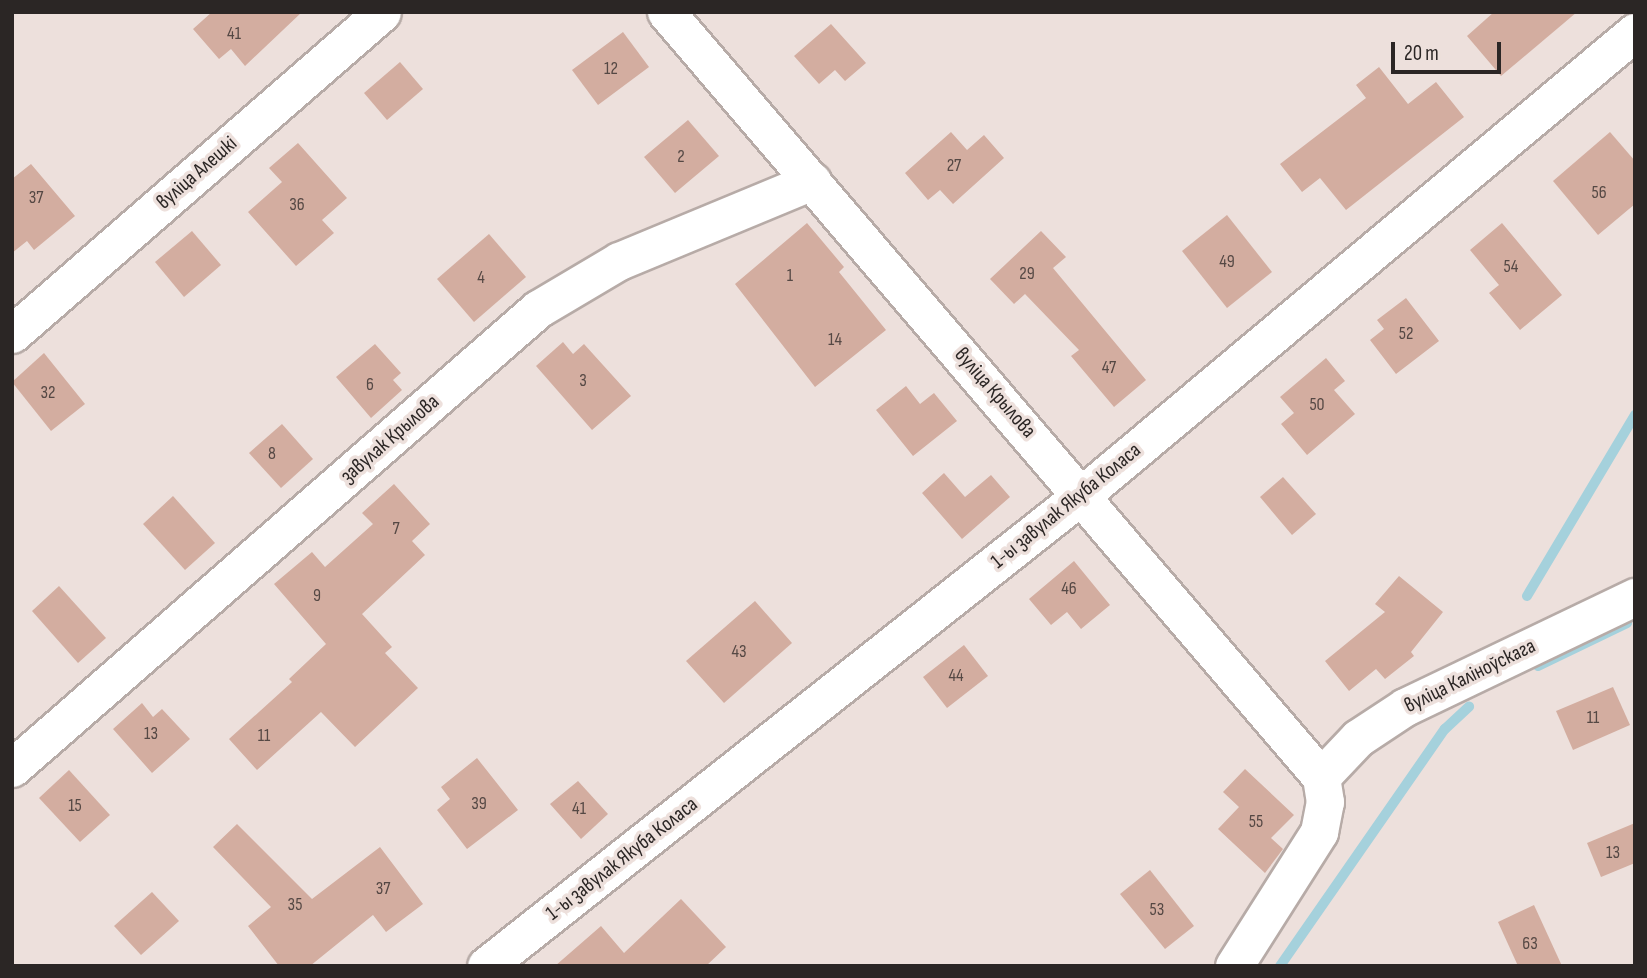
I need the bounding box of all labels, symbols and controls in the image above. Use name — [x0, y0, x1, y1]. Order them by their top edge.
house number: 41 — [227, 23, 241, 45]
scale bar — [1395, 28, 1505, 72]
text: 20 m — [1404, 41, 1439, 66]
house number: 12 — [604, 58, 618, 80]
street label: вуліца Алешкі — [152, 131, 242, 215]
house number: 2 — [677, 146, 685, 168]
house number: 27 — [947, 155, 961, 177]
house number: 56 — [1591, 182, 1607, 204]
house number: 37 — [29, 187, 43, 209]
house number: 36 — [289, 194, 305, 216]
house number: 49 — [1219, 251, 1235, 273]
house number: 54 — [1504, 256, 1518, 278]
house number: 29 — [1019, 263, 1035, 285]
house number: 1 — [787, 265, 793, 287]
house number: 4 — [477, 267, 485, 289]
house number: 52 — [1399, 323, 1413, 345]
house number: 14 — [828, 329, 842, 351]
street label: вуліца Крылова — [949, 343, 1041, 443]
house number: 47 — [1102, 357, 1116, 379]
house number: 3 — [579, 370, 587, 392]
house number: 6 — [366, 374, 374, 396]
house number: 32 — [41, 382, 55, 404]
street label: завулак Крылова — [336, 389, 444, 489]
house number: 50 — [1309, 394, 1325, 416]
street label: 1-ы завулак Якуба Коласа — [986, 438, 1146, 574]
house number: 8 — [268, 443, 276, 465]
house number: 7 — [392, 518, 400, 540]
house number: 46 — [1061, 578, 1077, 600]
house number: 9 — [313, 585, 321, 607]
street label: вуліца Каліноўскага — [1400, 633, 1540, 719]
house number: 43 — [731, 641, 747, 663]
house number: 44 — [948, 665, 964, 687]
house number: 11 — [1587, 707, 1599, 729]
house number: 13 — [144, 723, 158, 745]
house number: 11 — [258, 725, 270, 747]
street label: 1-ы завулак Якуба Коласа — [541, 792, 703, 926]
house number: 39 — [471, 793, 487, 815]
house number: 15 — [68, 795, 82, 817]
house number: 41 — [572, 798, 586, 820]
house number: 55 — [1249, 811, 1263, 833]
house number: 13 — [1606, 842, 1620, 864]
house number: 37 — [376, 878, 390, 900]
house number: 35 — [288, 894, 302, 916]
house number: 53 — [1150, 899, 1164, 921]
house number: 63 — [1522, 933, 1538, 955]

